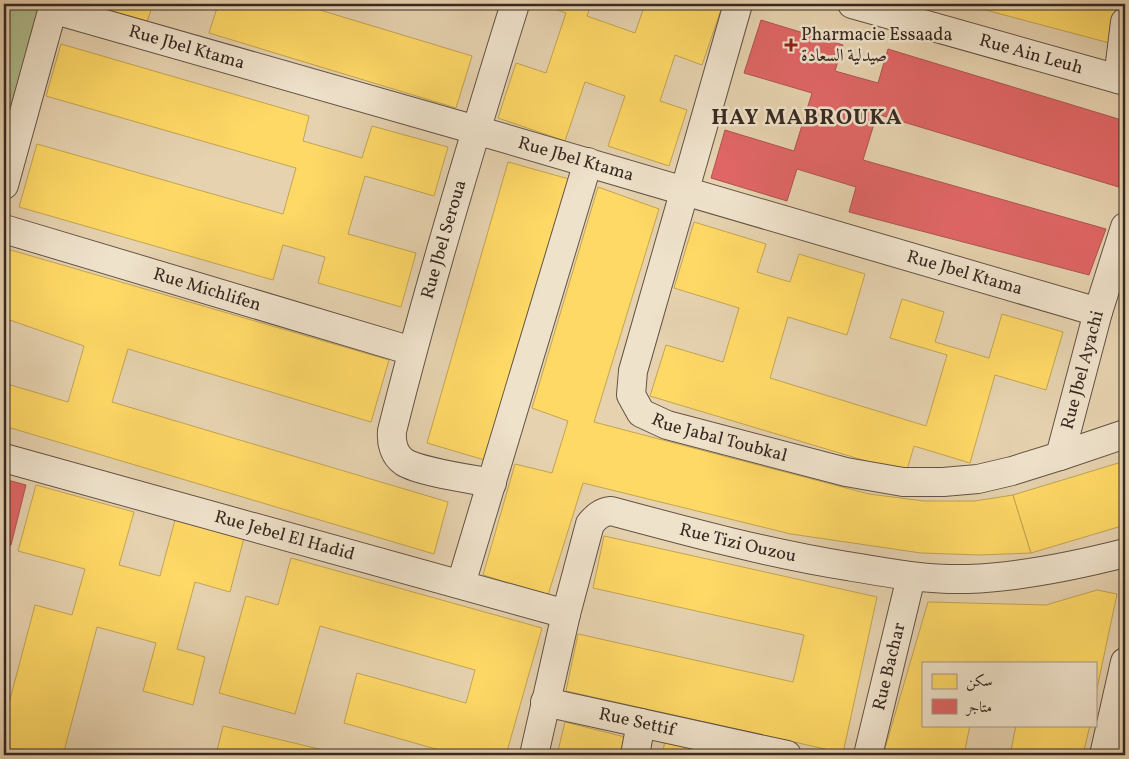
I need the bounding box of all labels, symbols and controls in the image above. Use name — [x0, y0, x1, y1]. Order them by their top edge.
street label: Rue Jbel Ktama — [126, 19, 248, 76]
place label: Pharmacie Essaada صيدلية السعادة — [801, 23, 952, 69]
street label: Rue Ain Leuh — [976, 28, 1086, 81]
marker: Pharmacie Essaada صيدلية السعادة — [785, 39, 797, 51]
district label: HAY MABROUKA — [711, 103, 903, 134]
street label: Rue Jbel Ktama — [515, 130, 637, 188]
street label: Rue Jbel Seroua — [415, 177, 473, 302]
street label: Rue Jbel Ktama — [904, 244, 1026, 302]
street label: Rue Michlifen — [150, 262, 264, 318]
street label: Rue Jbel Ayachi — [1055, 308, 1110, 432]
street label: Rue Jabal Toubkal — [647, 407, 790, 469]
street label: Rue Jebel El Hadid — [211, 504, 357, 567]
street label: Rue Tizi Ouzou — [677, 517, 798, 569]
street label: Rue Bachar — [867, 620, 912, 713]
legend — [922, 662, 1096, 726]
text: سكن — [966, 672, 993, 693]
text: متاجر — [964, 698, 992, 719]
street label: Rue Settif — [596, 702, 679, 743]

